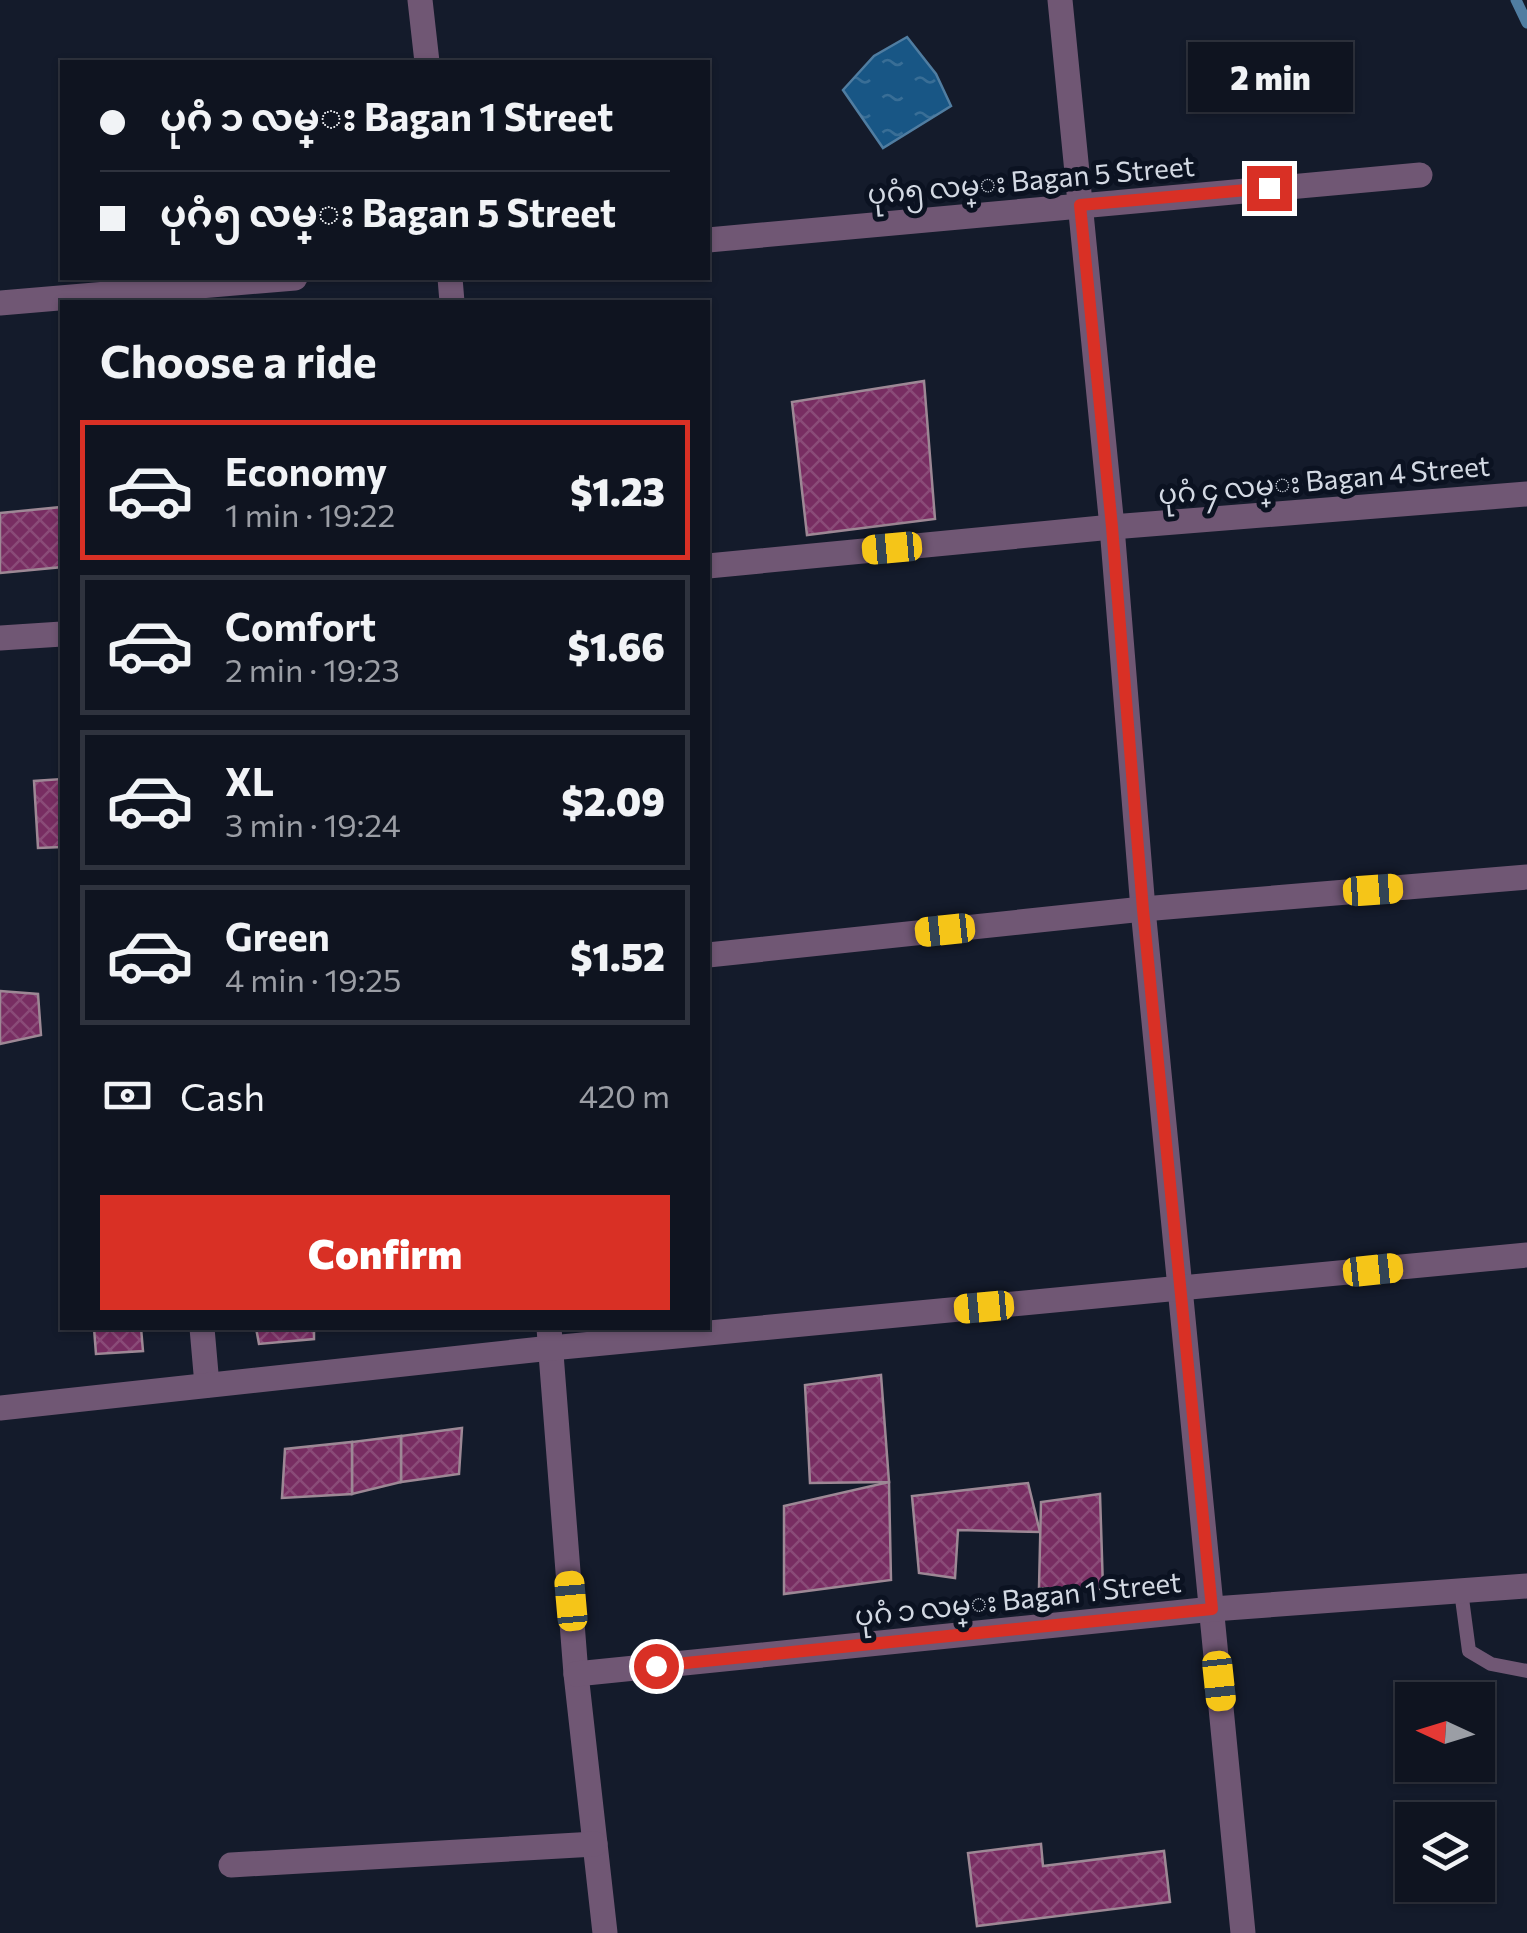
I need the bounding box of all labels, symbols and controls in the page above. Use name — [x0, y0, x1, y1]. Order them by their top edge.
callout: 2 min — [1186, 43, 1352, 113]
text: 2 min — [1230, 57, 1311, 97]
text: ပုဂံ ၁ လမ္း Bagan 1 Street — [160, 92, 613, 139]
street label: ပုဂံ၅ လမ္း Bagan 5 Street — [866, 148, 1197, 217]
route end — [1247, 166, 1292, 211]
text: ပုဂံ၅ လမ္း Bagan 5 Street — [160, 188, 616, 235]
text: Choose a ride — [100, 332, 377, 387]
icon: car — [105, 445, 195, 535]
text: Economy — [225, 447, 387, 494]
street label: ပုဂံ ၄ လမ္း Bagan 4 Street — [1157, 448, 1492, 517]
text: $1.23 — [570, 467, 665, 514]
text: 1 min · 19:22 — [225, 494, 395, 534]
car — [861, 530, 923, 566]
icon: car — [105, 600, 195, 690]
text: Comfort — [225, 602, 376, 649]
text: $1.66 — [568, 622, 665, 669]
text: 2 min · 19:23 — [225, 649, 400, 689]
icon: car — [105, 755, 195, 845]
text: XL — [225, 757, 274, 804]
text: $2.09 — [562, 777, 665, 824]
text: 3 min · 19:24 — [225, 804, 401, 844]
car — [1342, 873, 1404, 907]
icon: car — [105, 910, 195, 1000]
text: Green — [225, 912, 330, 959]
car — [914, 912, 976, 948]
text: $1.52 — [570, 932, 665, 979]
text: 4 min · 19:25 — [225, 959, 401, 999]
icon: cash — [100, 1068, 155, 1123]
text: Cash — [180, 1072, 265, 1119]
text: 420 m — [579, 1075, 670, 1115]
button: Confirm — [100, 1195, 670, 1310]
car — [1342, 1252, 1404, 1288]
car — [953, 1289, 1015, 1325]
street label: ပုဂံ ၁ လမ္း Bagan 1 Street — [853, 1564, 1184, 1639]
car — [553, 1570, 589, 1632]
route start — [634, 1644, 679, 1689]
car — [1201, 1650, 1237, 1712]
north arrow — [1395, 1682, 1495, 1782]
map controls — [1395, 1682, 1495, 1902]
button: layers — [1395, 1802, 1495, 1902]

